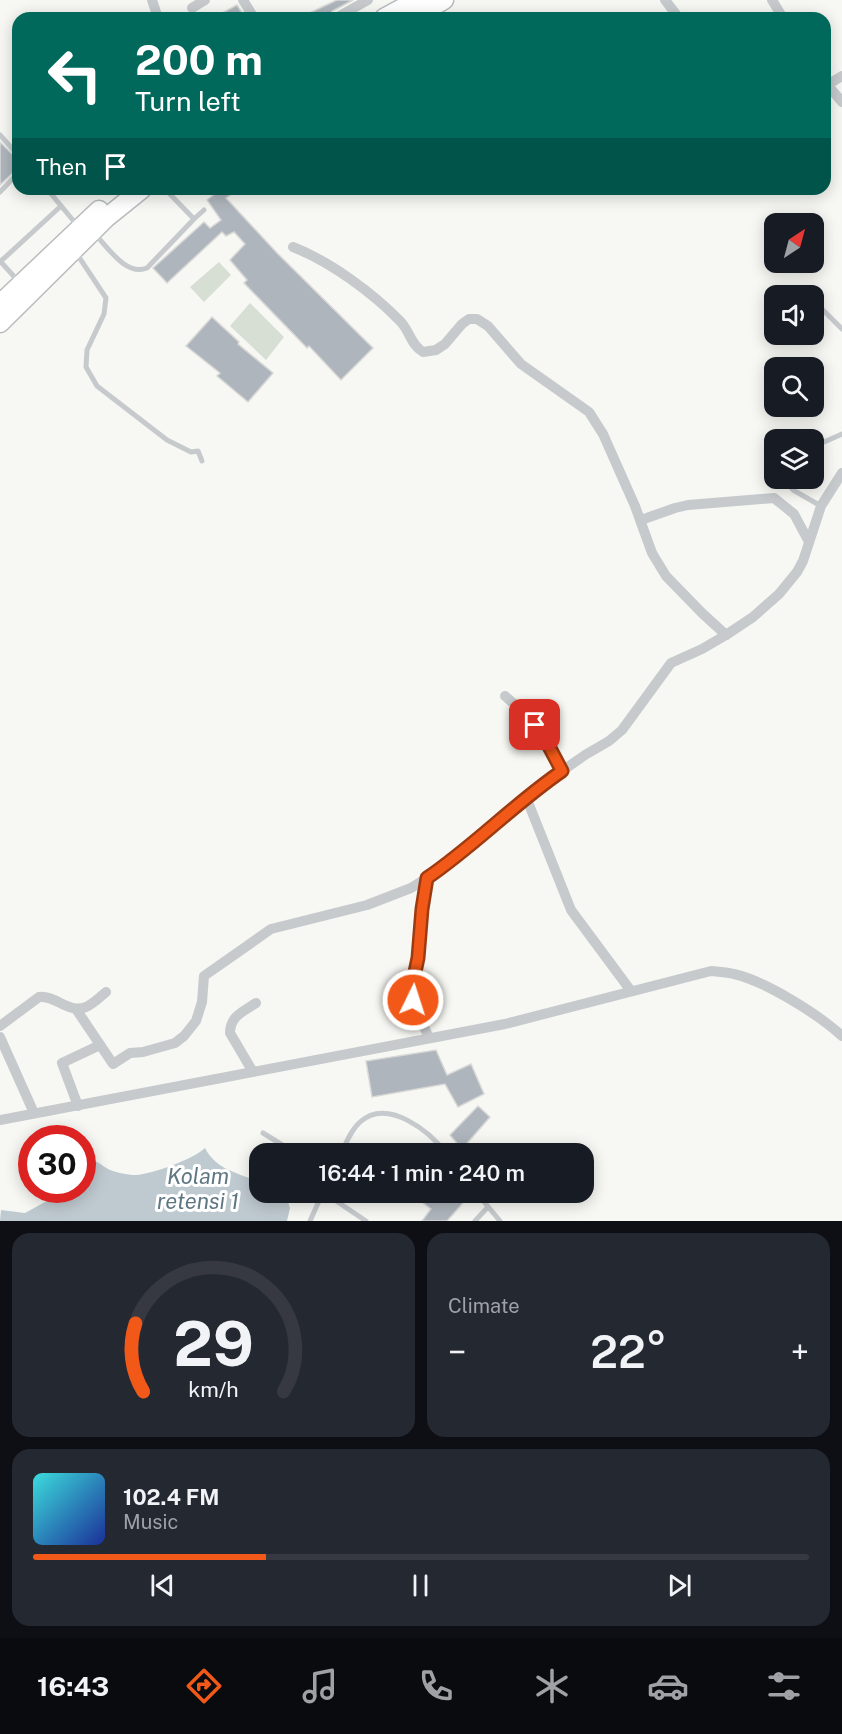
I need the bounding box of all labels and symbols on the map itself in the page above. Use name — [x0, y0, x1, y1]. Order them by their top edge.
north arrow — [764, 213, 824, 273]
pin — [509, 699, 560, 750]
position arrow — [381, 968, 445, 1032]
speed limit sign: 30 — [18, 1125, 96, 1203]
water label: Kolam retensi 1 — [157, 1163, 239, 1214]

